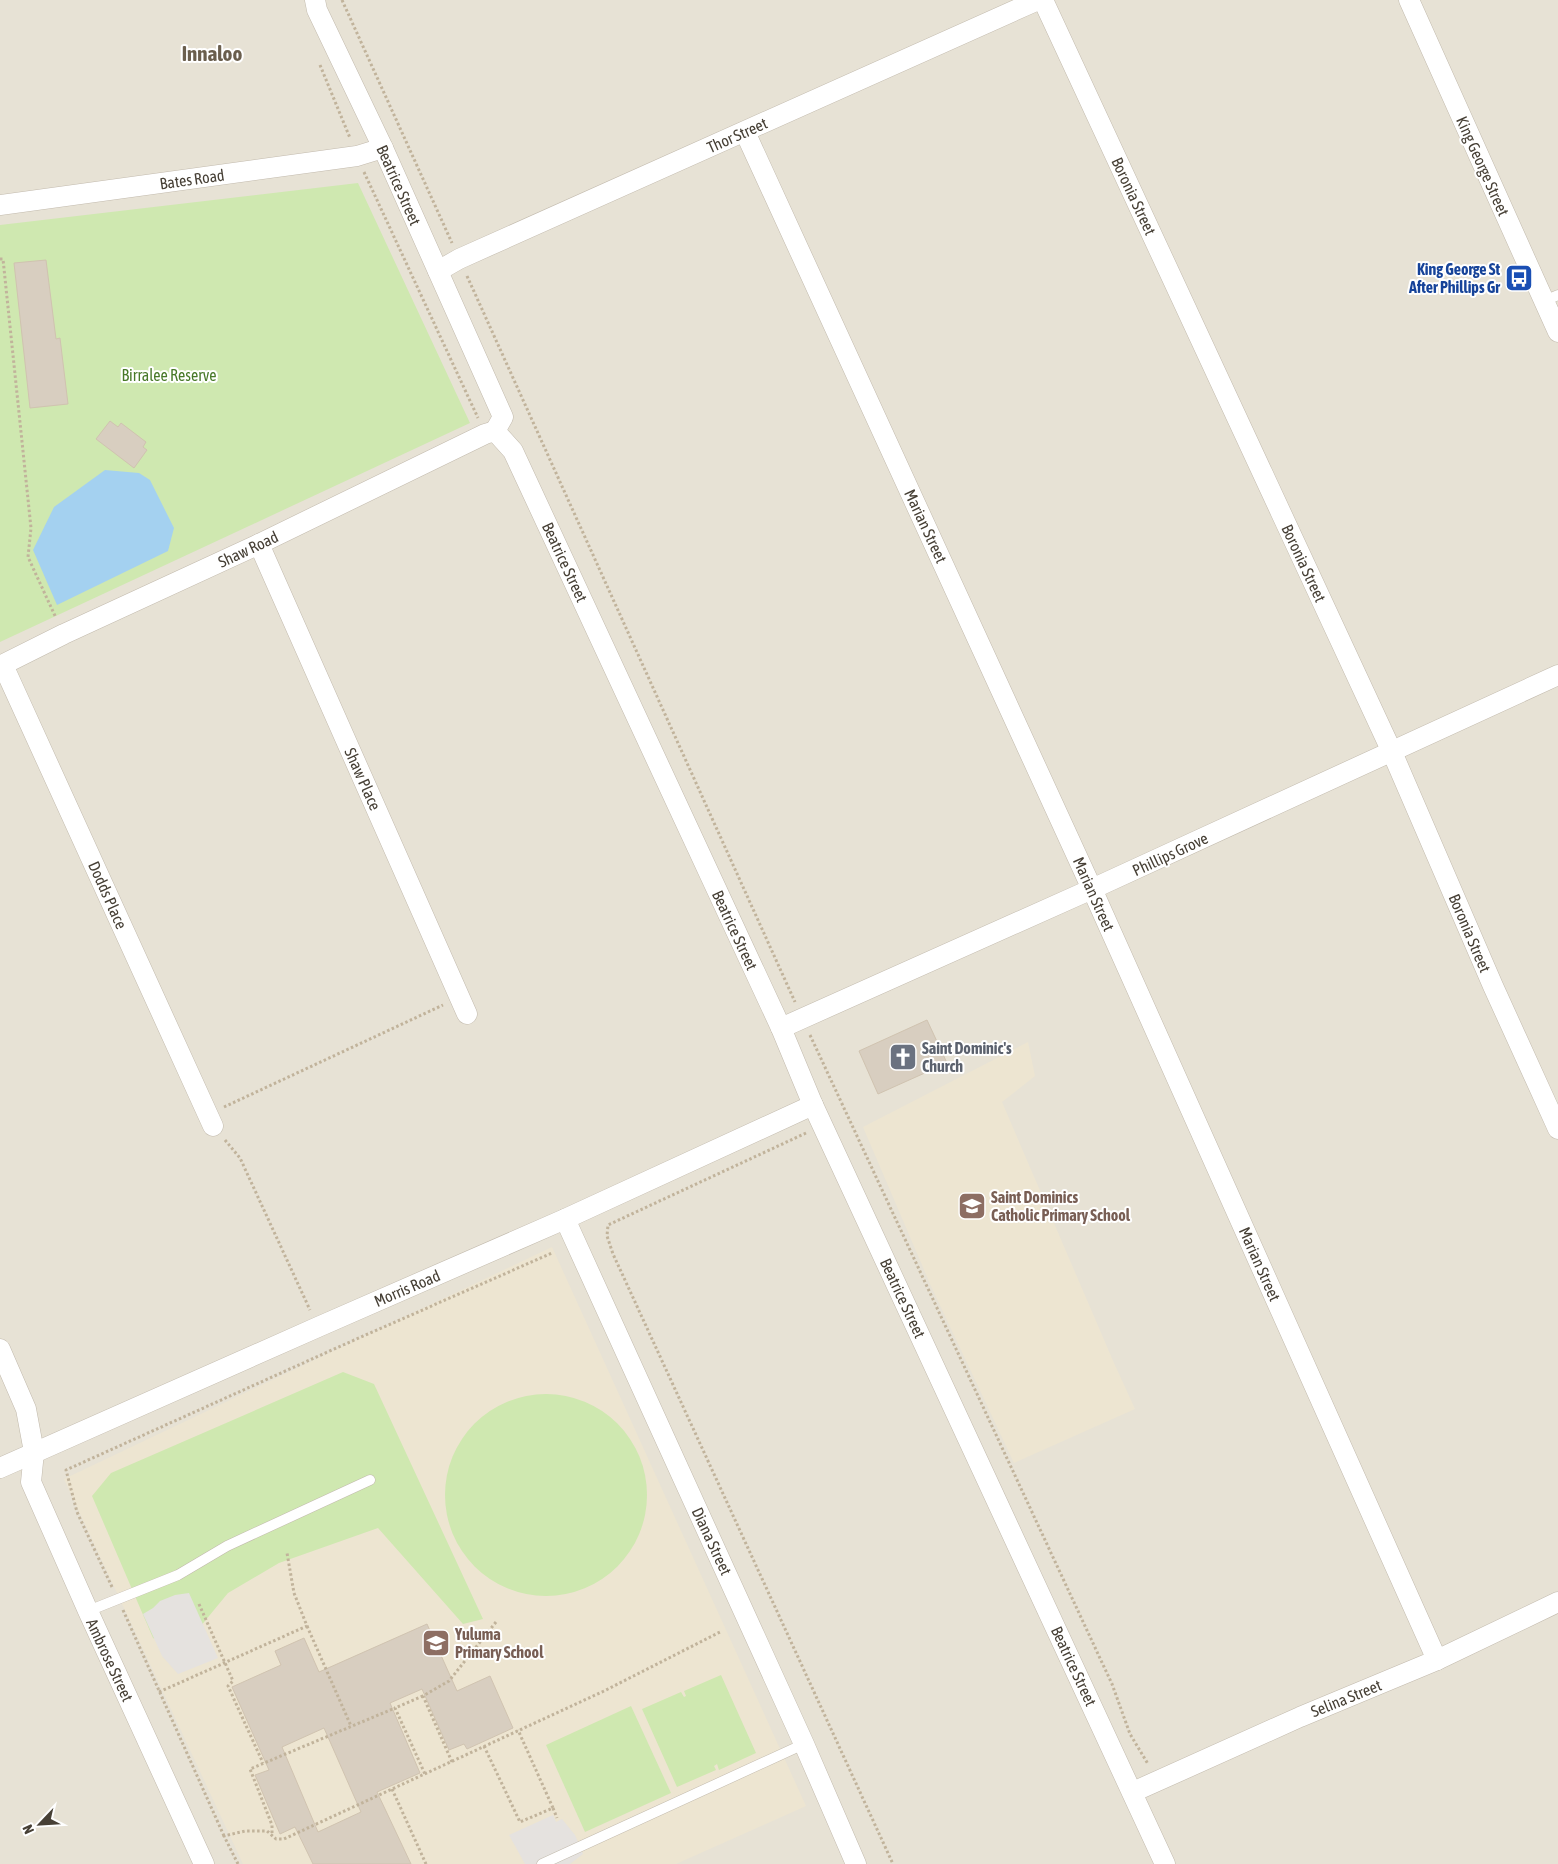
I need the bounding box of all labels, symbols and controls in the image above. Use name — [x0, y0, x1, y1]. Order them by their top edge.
district label: Innaloo — [182, 41, 242, 65]
street label: Thor Street — [704, 114, 770, 156]
street label: King George Street — [1452, 114, 1513, 219]
street label: Beatrice Street — [373, 142, 425, 228]
street label: Boronia Street — [1108, 154, 1160, 238]
street label: Bates Road — [159, 166, 225, 192]
place label: King George St After Phillips Gr — [1408, 260, 1500, 296]
bus stop icon: King George St After Phillips Gr — [1504, 263, 1534, 293]
park label: Birralee Reserve — [121, 366, 217, 384]
street label: Marian Street — [901, 486, 951, 566]
street label: Beatrice Street — [539, 519, 591, 605]
street label: Boronia Street — [1278, 521, 1330, 605]
street label: Shaw Road — [215, 527, 281, 571]
street label: Shaw Place — [341, 745, 385, 813]
street label: Phillips Grove — [1129, 829, 1211, 880]
street label: Marian Street — [1070, 854, 1118, 934]
street label: Dodds Place — [85, 858, 131, 932]
street label: Beatrice Street — [709, 887, 761, 973]
street label: Boronia Street — [1445, 891, 1495, 975]
place label: Saint Dominic's Church — [922, 1039, 1012, 1075]
church icon: Saint Dominic's Church — [888, 1042, 918, 1072]
place label: Saint Dominics Catholic Primary School — [991, 1188, 1131, 1224]
school or university icon: Saint Dominics Catholic Primary School — [957, 1191, 987, 1221]
street label: Marian Street — [1236, 1224, 1284, 1304]
street label: Beatrice Street — [877, 1255, 929, 1341]
street label: Morris Road — [371, 1266, 443, 1310]
street label: Diana Street — [689, 1504, 736, 1578]
street label: Ambrose Street — [83, 1616, 137, 1705]
street label: Beatrice Street — [1048, 1623, 1100, 1709]
place label: Yuluma Primary School — [454, 1625, 544, 1661]
school or university icon: Yuluma Primary School — [421, 1628, 451, 1658]
street label: Selina Street — [1308, 1676, 1384, 1720]
north arrow — [15, 1799, 65, 1849]
text: N — [19, 1822, 37, 1837]

